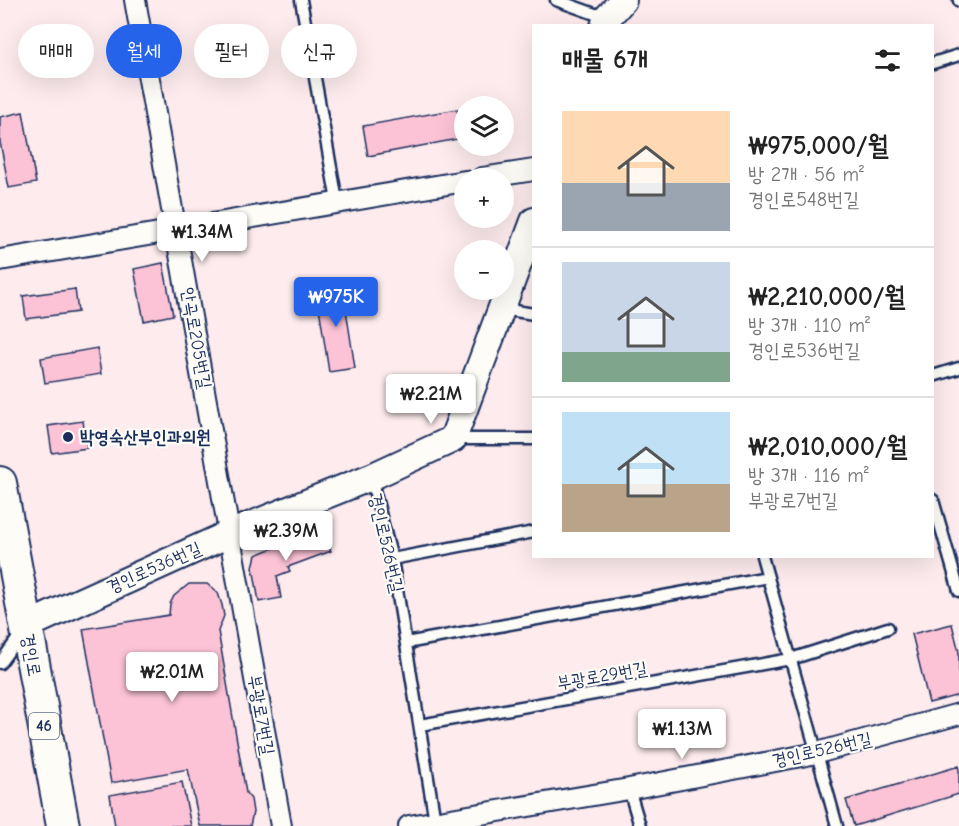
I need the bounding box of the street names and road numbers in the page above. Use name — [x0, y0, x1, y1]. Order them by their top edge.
street label: 안곡로205번길 — [177, 286, 215, 391]
street label: 경인로526번길 — [364, 491, 408, 595]
street label: 경인로536번길 — [104, 538, 205, 598]
street label: 경인로 — [17, 632, 45, 678]
street label: 부광로29번길 — [555, 658, 649, 694]
street label: 부광로7번길 — [244, 673, 278, 757]
road number: 46 — [29, 713, 59, 739]
street label: 경인로526번길 — [770, 728, 874, 772]

